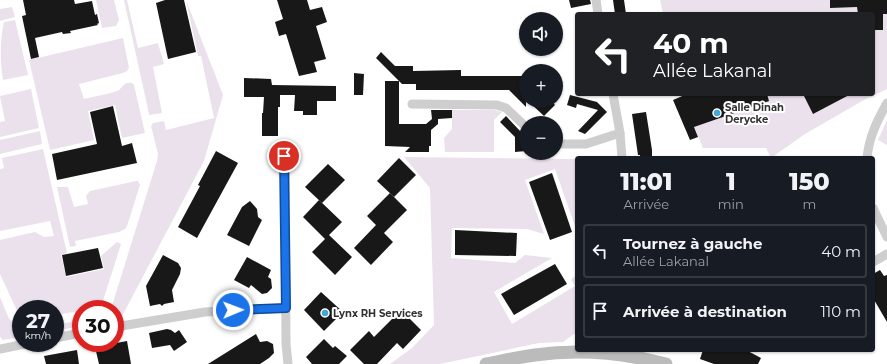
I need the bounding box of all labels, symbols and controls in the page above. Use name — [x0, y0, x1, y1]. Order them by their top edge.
map controls — [519, 12, 563, 160]
button: sound — [519, 12, 563, 56]
text: 40 m — [653, 26, 729, 60]
icon: left — [587, 28, 639, 80]
text: Allée Lakanal — [653, 60, 772, 82]
button: + — [519, 64, 563, 108]
place label: Salle Dinah Derycke — [725, 101, 784, 126]
marker: Salle Dinah Derycke — [712, 108, 722, 118]
button: − — [519, 116, 563, 160]
pin — [267, 139, 301, 173]
icon: arrive — [273, 145, 295, 167]
text: 11:01 — [620, 167, 672, 196]
text: 1 — [726, 167, 736, 196]
text: 150 — [789, 167, 830, 196]
text: Arrivée — [624, 196, 669, 212]
text: min — [718, 196, 744, 212]
text: m — [802, 196, 816, 212]
text: Tournez à gauche — [623, 234, 762, 253]
icon: left — [589, 240, 611, 262]
text: 40 m — [821, 242, 861, 261]
text: Allée Lakanal — [623, 253, 709, 269]
position arrow — [212, 289, 254, 331]
speed limit sign: 30 — [72, 300, 124, 352]
icon: arrive — [589, 300, 611, 322]
text: Arrivée à destination — [623, 302, 787, 321]
text: 110 m — [820, 302, 861, 321]
place label: Lynx RH Services — [333, 307, 423, 320]
marker: Lynx RH Services — [320, 308, 330, 318]
text: 27 — [26, 309, 50, 333]
text: km/h — [25, 329, 51, 342]

